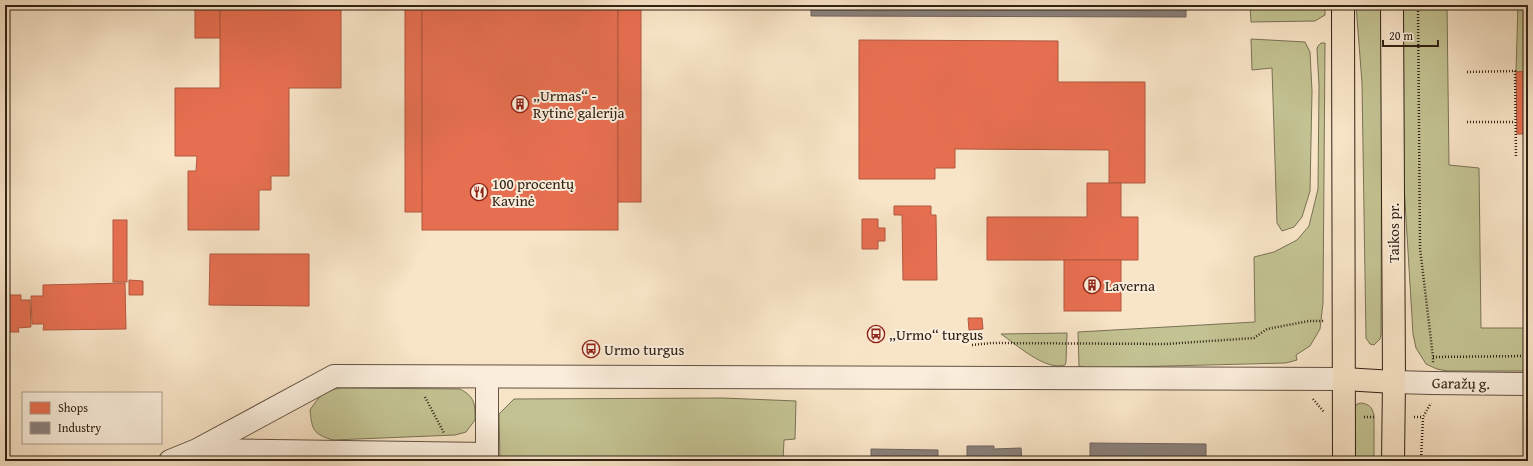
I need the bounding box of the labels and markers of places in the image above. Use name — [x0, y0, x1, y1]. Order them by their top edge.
place label: „Urmas“ - Rytinė galerija — [533, 85, 625, 123]
building icon: „Urmas“ - Rytinė galerija — [510, 94, 530, 114]
place label: 100 procentų Kavinė — [492, 173, 575, 211]
restaurant icon: 100 procentų Kavinė — [469, 182, 489, 202]
building icon: Laverna — [1082, 275, 1102, 295]
place label: Laverna — [1105, 275, 1155, 296]
bus stop icon: „Urmo“ turgus — [866, 324, 886, 344]
place label: „Urmo“ turgus — [889, 324, 983, 345]
bus stop icon: Urmo turgus — [581, 339, 601, 359]
place label: Urmo turgus — [604, 339, 684, 360]

